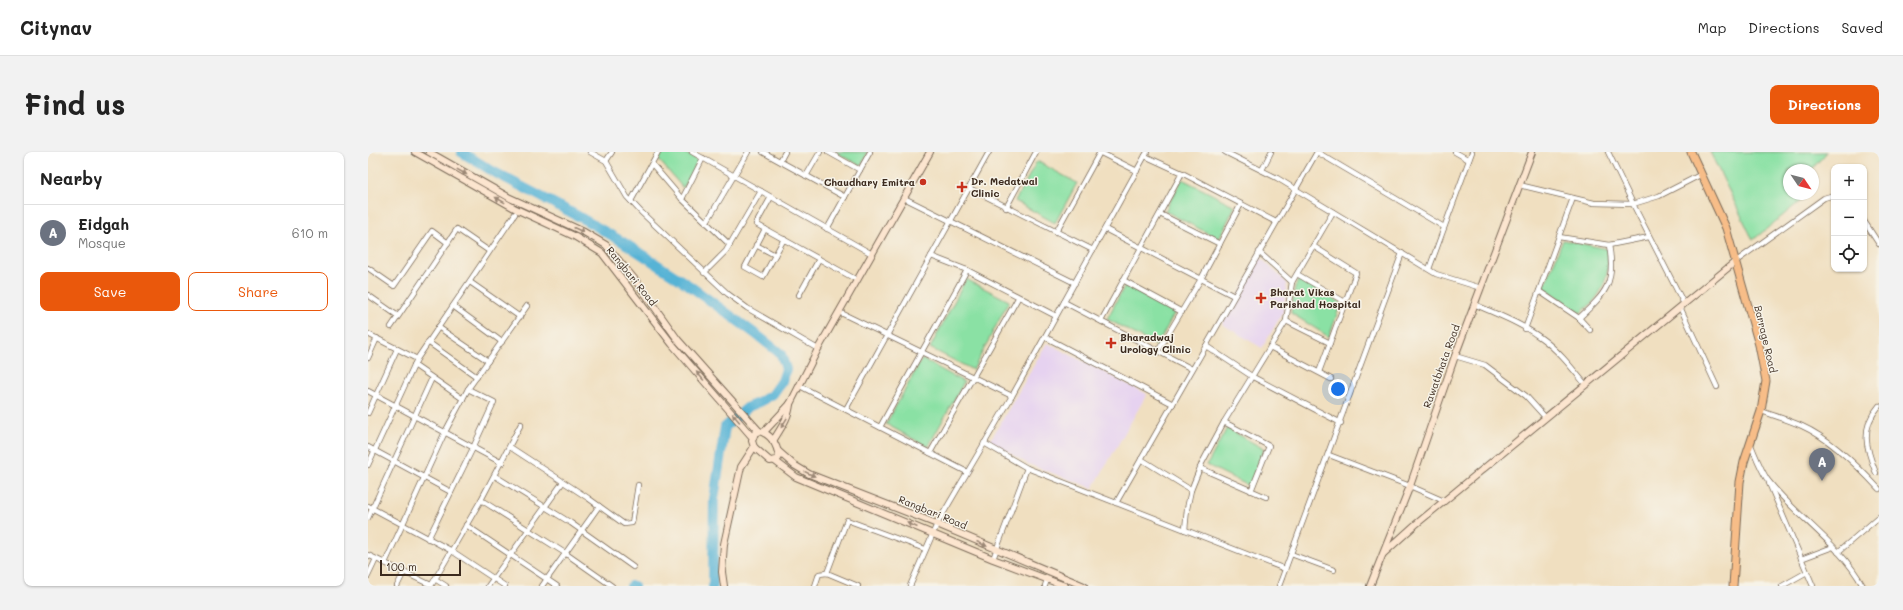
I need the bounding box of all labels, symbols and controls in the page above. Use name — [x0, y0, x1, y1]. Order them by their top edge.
text: Citynav — [20, 15, 92, 40]
text: Map — [1698, 18, 1726, 37]
text: Directions — [1748, 18, 1819, 37]
text: Saved — [1841, 18, 1883, 37]
button: Directions — [1770, 85, 1879, 124]
text: Find us — [24, 86, 125, 122]
north arrow — [1783, 164, 1819, 200]
map controls — [1831, 164, 1867, 272]
button: + — [1831, 164, 1867, 200]
text: Nearby — [40, 167, 102, 189]
one-way arrow — [456, 169, 468, 175]
place label: Dr. Medatwal Clinic — [971, 174, 1038, 200]
place label: Chaudhary Emitra — [824, 175, 915, 189]
marker: Chaudhary Emitra — [918, 177, 928, 187]
marker: Dr. Medatwal Clinic — [956, 181, 968, 193]
one-way arrow — [495, 197, 506, 204]
button: − — [1831, 200, 1867, 236]
text: Eidgah — [78, 214, 129, 234]
text: A — [48, 224, 58, 241]
text: 610 m — [292, 224, 328, 241]
one-way arrow — [573, 227, 584, 233]
text: Mosque — [78, 234, 126, 251]
button: locate — [1831, 236, 1867, 272]
street label: Rangbari Road — [604, 243, 660, 309]
button: Save — [40, 272, 180, 311]
button: Share — [188, 272, 328, 311]
place label: Bharat Vikas Parishad Hospital — [1270, 285, 1361, 311]
marker: Bharat Vikas Parishad Hospital — [1255, 292, 1267, 304]
street label: Barrage Road — [1751, 304, 1781, 374]
street label: Rawatbhata Road — [1419, 322, 1463, 410]
place label: Bharadwaj Urology Clinic — [1120, 330, 1191, 356]
marker: Bharadwaj Urology Clinic — [1105, 337, 1117, 349]
one-way arrow — [696, 371, 705, 382]
your location — [1328, 379, 1348, 399]
one-way arrow — [731, 412, 740, 423]
one-way arrow — [780, 417, 787, 429]
pin: A — [1809, 448, 1835, 481]
one-way arrow — [804, 471, 816, 477]
street label: Rangbari Road — [897, 492, 969, 532]
one-way arrow — [907, 522, 918, 528]
one-way arrow — [976, 541, 988, 547]
scale bar — [380, 558, 461, 577]
text: 100 m — [386, 559, 417, 574]

